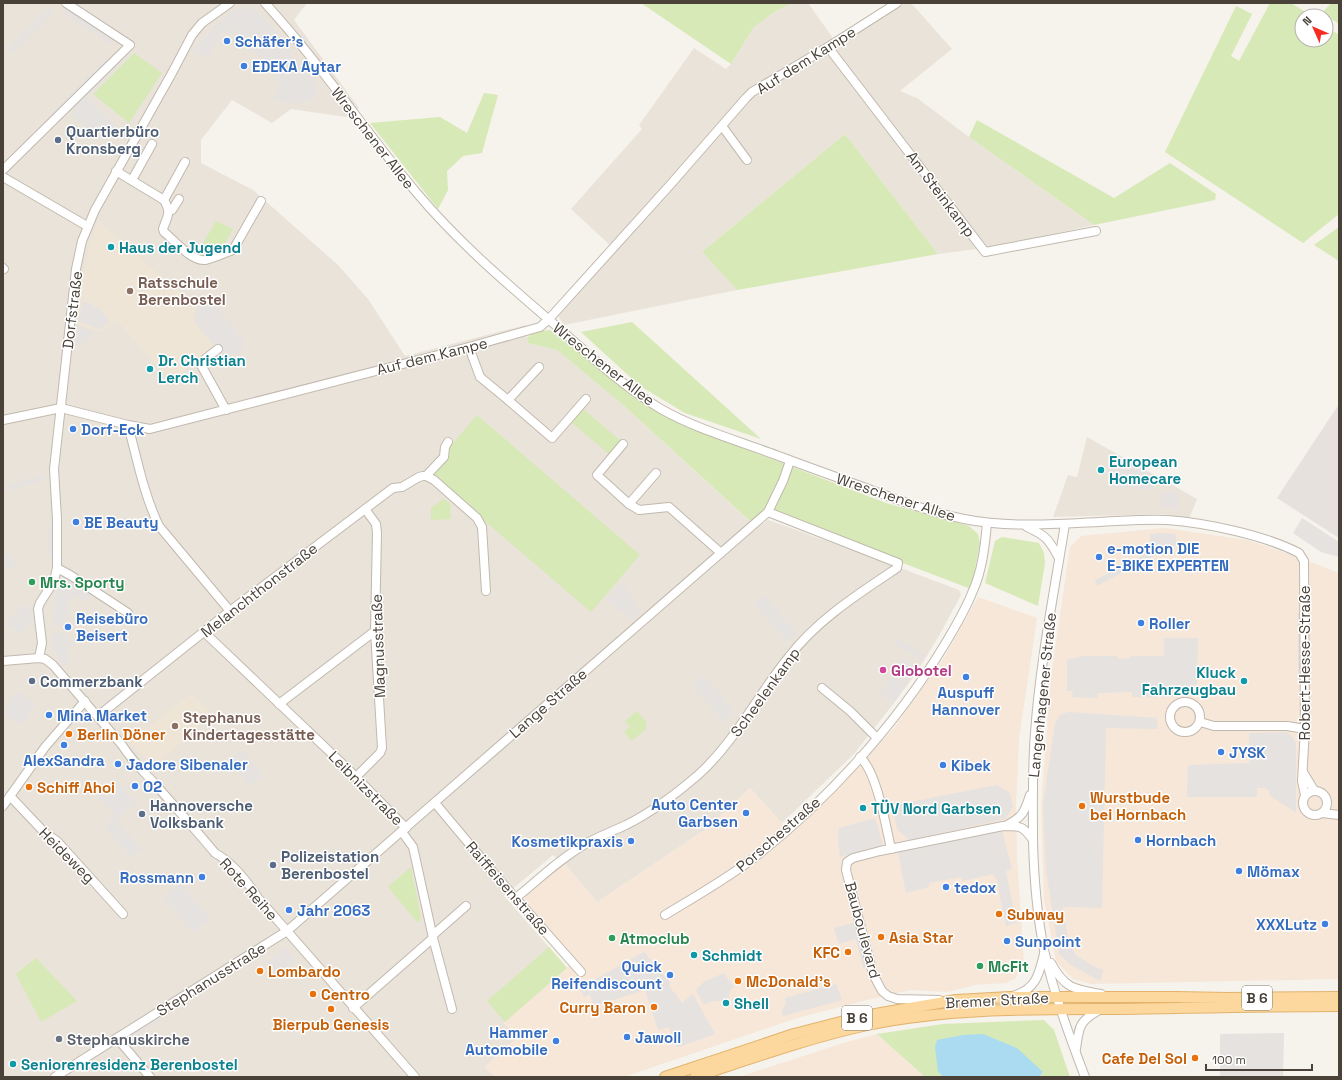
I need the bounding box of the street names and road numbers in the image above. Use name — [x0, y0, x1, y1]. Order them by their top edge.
street label: Auf dem Kampe — [753, 22, 859, 98]
street label: Wreschener Allee — [327, 83, 419, 193]
street label: Am Steinkamp — [902, 147, 980, 241]
street label: Dorfstraße — [58, 270, 86, 350]
street label: Wreschener Allee — [549, 318, 659, 410]
street label: Auf dem Kampe — [375, 333, 490, 379]
street label: Wreschener Allee — [834, 469, 958, 525]
street label: Melanchthonstraße — [197, 538, 321, 641]
street label: Robert-Hesse-Straße — [1295, 585, 1314, 741]
street label: Magnusstraße — [367, 594, 389, 698]
street label: Langenhagener Straße — [1024, 611, 1060, 778]
street label: Scheelenkamp — [726, 644, 804, 740]
street label: Lange Straße — [505, 664, 591, 742]
street label: Leibnizstraße — [325, 747, 407, 829]
street label: Porschestraße — [732, 792, 824, 876]
street label: Heideweg — [35, 823, 99, 887]
street label: Raiffeisenstraße — [462, 837, 554, 939]
street label: Rote Reihe — [216, 854, 282, 924]
street label: Bauboulevard — [841, 880, 885, 980]
street label: Stephanusstraße — [153, 938, 269, 1020]
road number: B 6 — [1242, 986, 1272, 1010]
street label: Bremer Straße — [945, 988, 1049, 1012]
road number: B 6 — [842, 1006, 872, 1030]

